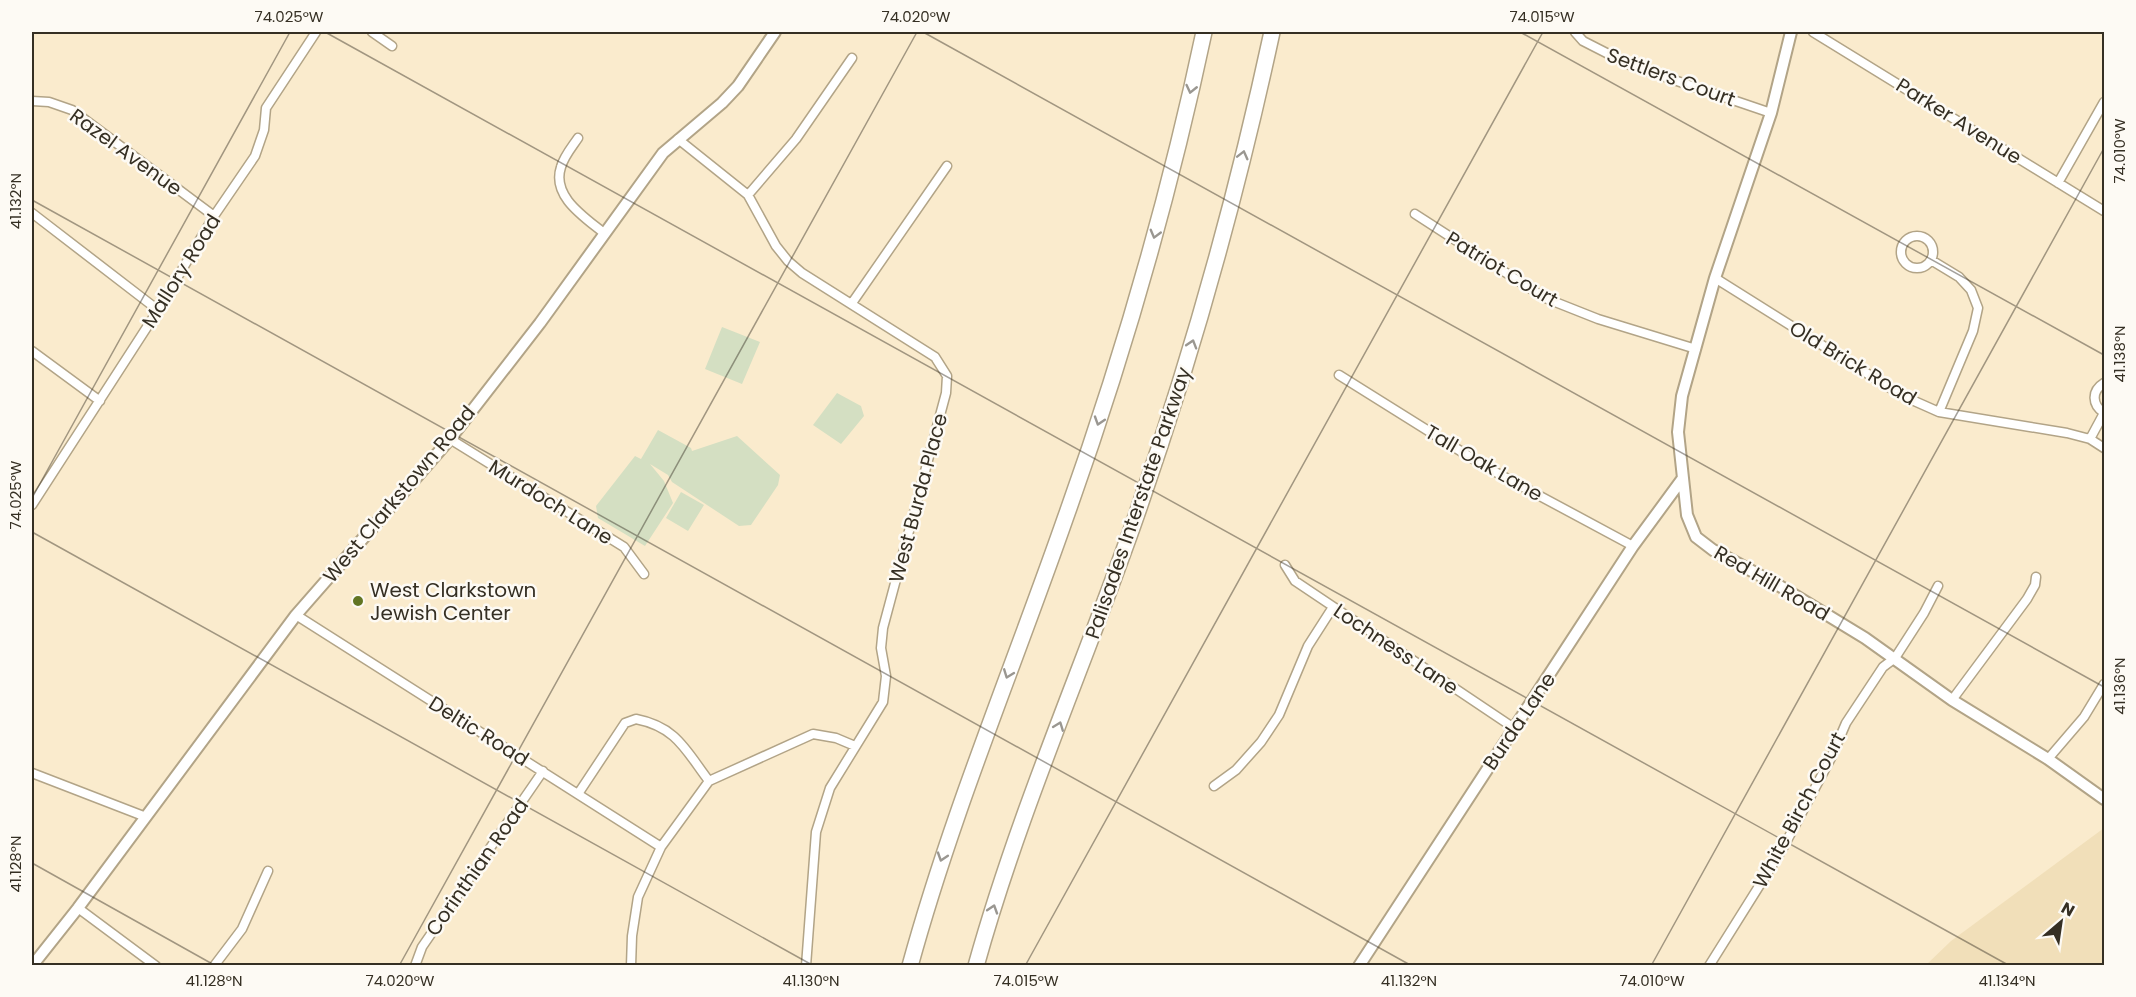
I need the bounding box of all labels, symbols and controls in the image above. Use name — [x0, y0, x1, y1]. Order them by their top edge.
text: 74.025°W — [254, 6, 324, 27]
text: 74.020°W — [881, 6, 951, 27]
text: 74.015°W — [1509, 6, 1575, 27]
street label: Settlers Court — [1603, 41, 1739, 113]
street label: Parker Avenue — [1891, 71, 2027, 171]
one-way arrow — [1186, 83, 1199, 93]
street label: Razel Avenue — [64, 102, 188, 202]
text: 74.010°W — [2109, 118, 2130, 184]
one-way arrow — [1236, 151, 1249, 161]
text: 41.132°N — [5, 173, 26, 229]
street label: Mallory Road — [135, 209, 227, 333]
street label: Patriot Court — [1441, 225, 1563, 313]
one-way arrow — [1149, 229, 1162, 239]
street label: Old Brick Road — [1784, 314, 1922, 412]
text: 41.138°N — [2109, 325, 2130, 383]
one-way arrow — [1185, 339, 1197, 349]
street label: Palisades Interstate Parkway — [1078, 363, 1198, 643]
street label: West Clarkstown Road — [316, 399, 482, 589]
street label: West Burda Place — [882, 410, 954, 586]
one-way arrow — [1093, 415, 1106, 426]
street label: Tall Oak Lane — [1420, 418, 1548, 508]
street label: Murdoch Lane — [484, 453, 618, 551]
text: 74.025°W — [5, 460, 26, 530]
street label: Red Hill Road — [1709, 539, 1835, 627]
place label: West Clarkstown Jewish Center — [370, 576, 536, 627]
marker: West Clarkstown Jewish Center — [351, 594, 365, 608]
street label: Lochness Lane — [1328, 597, 1464, 701]
text: 41.136°N — [2109, 657, 2130, 715]
street label: Burda Lane — [1476, 667, 1562, 775]
one-way arrow — [1002, 668, 1015, 679]
street label: Deltic Road — [424, 689, 534, 773]
one-way arrow — [1051, 721, 1064, 732]
street label: White Birch Court — [1746, 727, 1852, 893]
street label: Corinthian Road — [419, 793, 535, 941]
text: 41.128°N — [5, 836, 26, 892]
one-way arrow — [937, 851, 949, 862]
north arrow — [2031, 892, 2091, 952]
text: N — [2057, 896, 2079, 922]
one-way arrow — [986, 904, 998, 915]
text: 41.128°N — [186, 970, 242, 991]
text: 74.020°W — [365, 970, 435, 991]
text: 41.130°N — [782, 970, 840, 991]
text: 74.015°W — [993, 970, 1059, 991]
text: 41.132°N — [1381, 970, 1437, 991]
text: 74.010°W — [1619, 970, 1685, 991]
text: 41.134°N — [1978, 970, 2036, 991]

